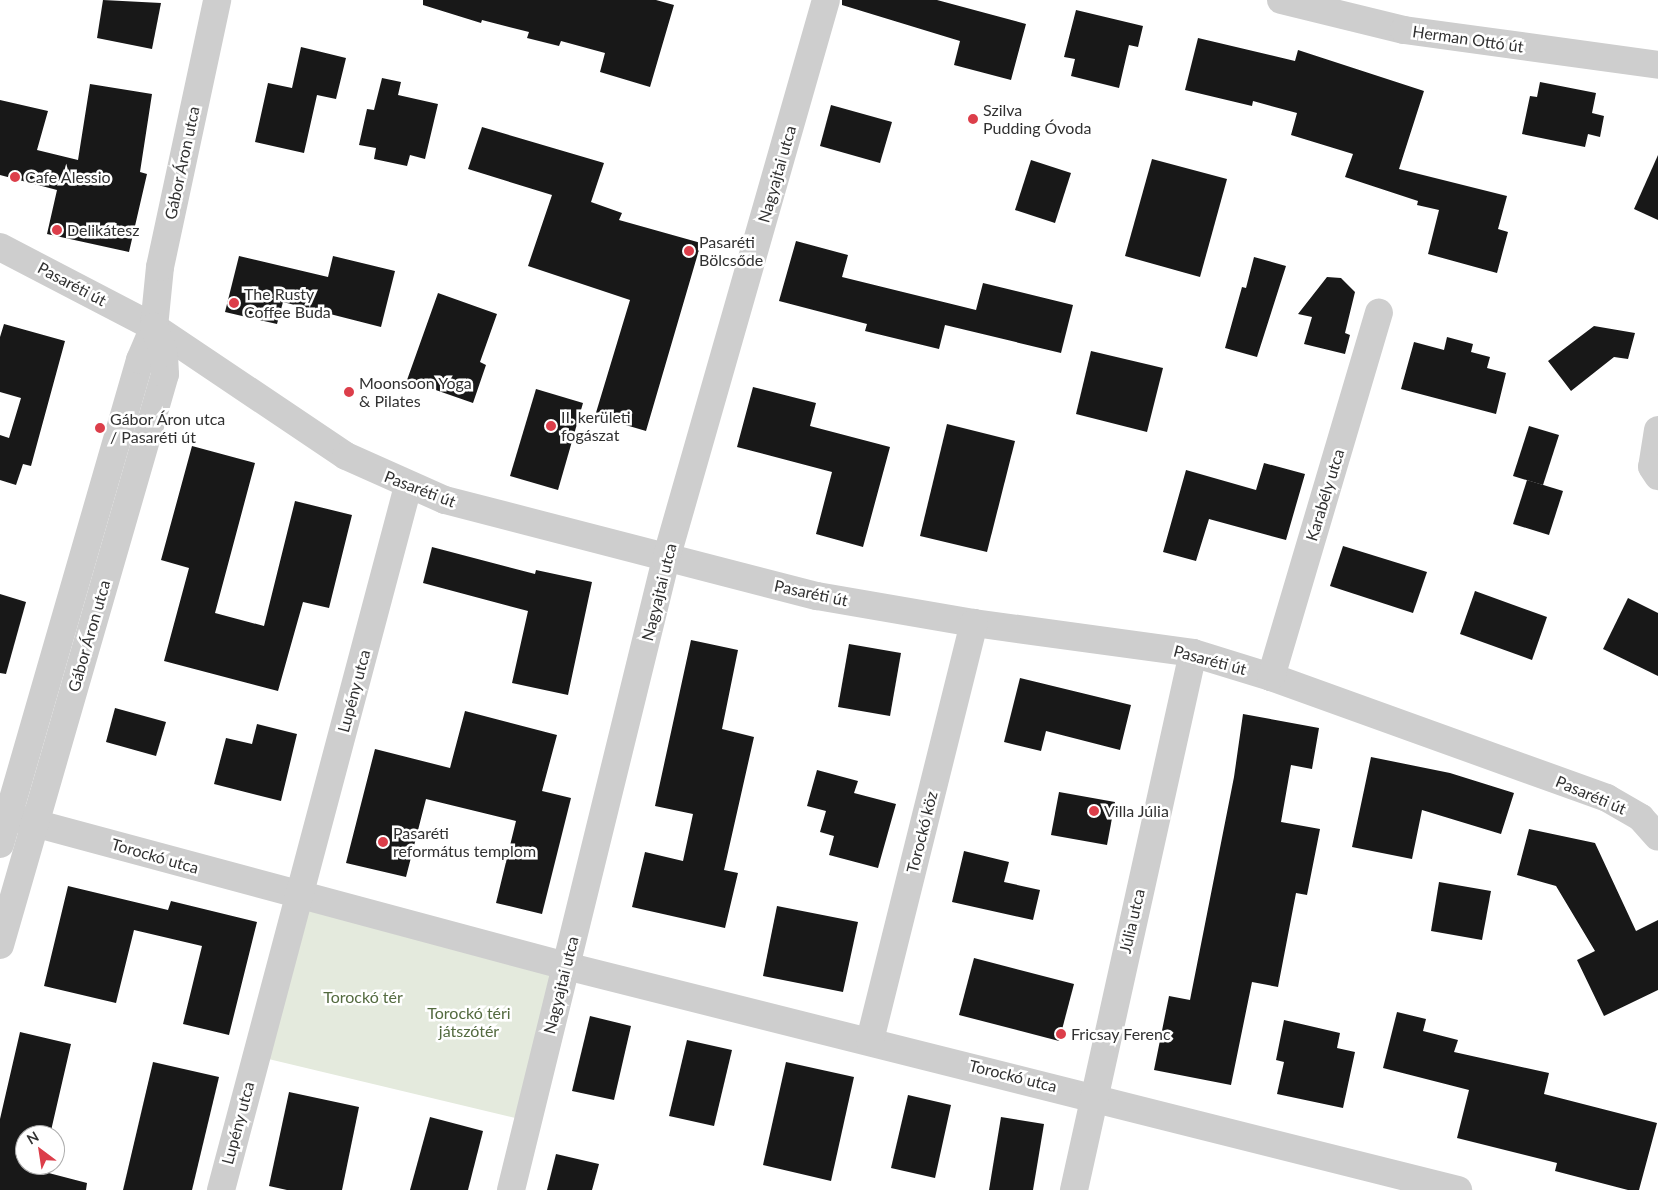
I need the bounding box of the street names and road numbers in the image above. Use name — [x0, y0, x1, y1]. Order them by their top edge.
street label: Herman Ottó út — [1411, 22, 1525, 56]
street label: Gábor Áron utca — [161, 104, 203, 222]
street label: Nagyajtai utca — [754, 123, 800, 225]
street label: Pasaréti út — [35, 258, 109, 310]
street label: Karabély utca — [1302, 446, 1348, 544]
street label: Pasaréti út — [382, 467, 458, 511]
street label: Nagyajtai utca — [638, 541, 680, 643]
street label: Pasaréti út — [772, 576, 850, 610]
street label: Gábor Áron utca — [64, 578, 114, 694]
street label: Pasaréti út — [1171, 641, 1249, 679]
street label: Lupény utca — [334, 647, 374, 735]
street label: Pasaréti út — [1553, 772, 1629, 818]
street label: Torockó köz — [903, 789, 941, 875]
street label: Torockó utca — [109, 834, 201, 878]
street label: Júlia utca — [1115, 887, 1149, 955]
street label: Nagyajtai utca — [540, 934, 582, 1036]
street label: Torockó utca — [967, 1056, 1059, 1096]
street label: Lupény utca — [218, 1079, 258, 1167]

